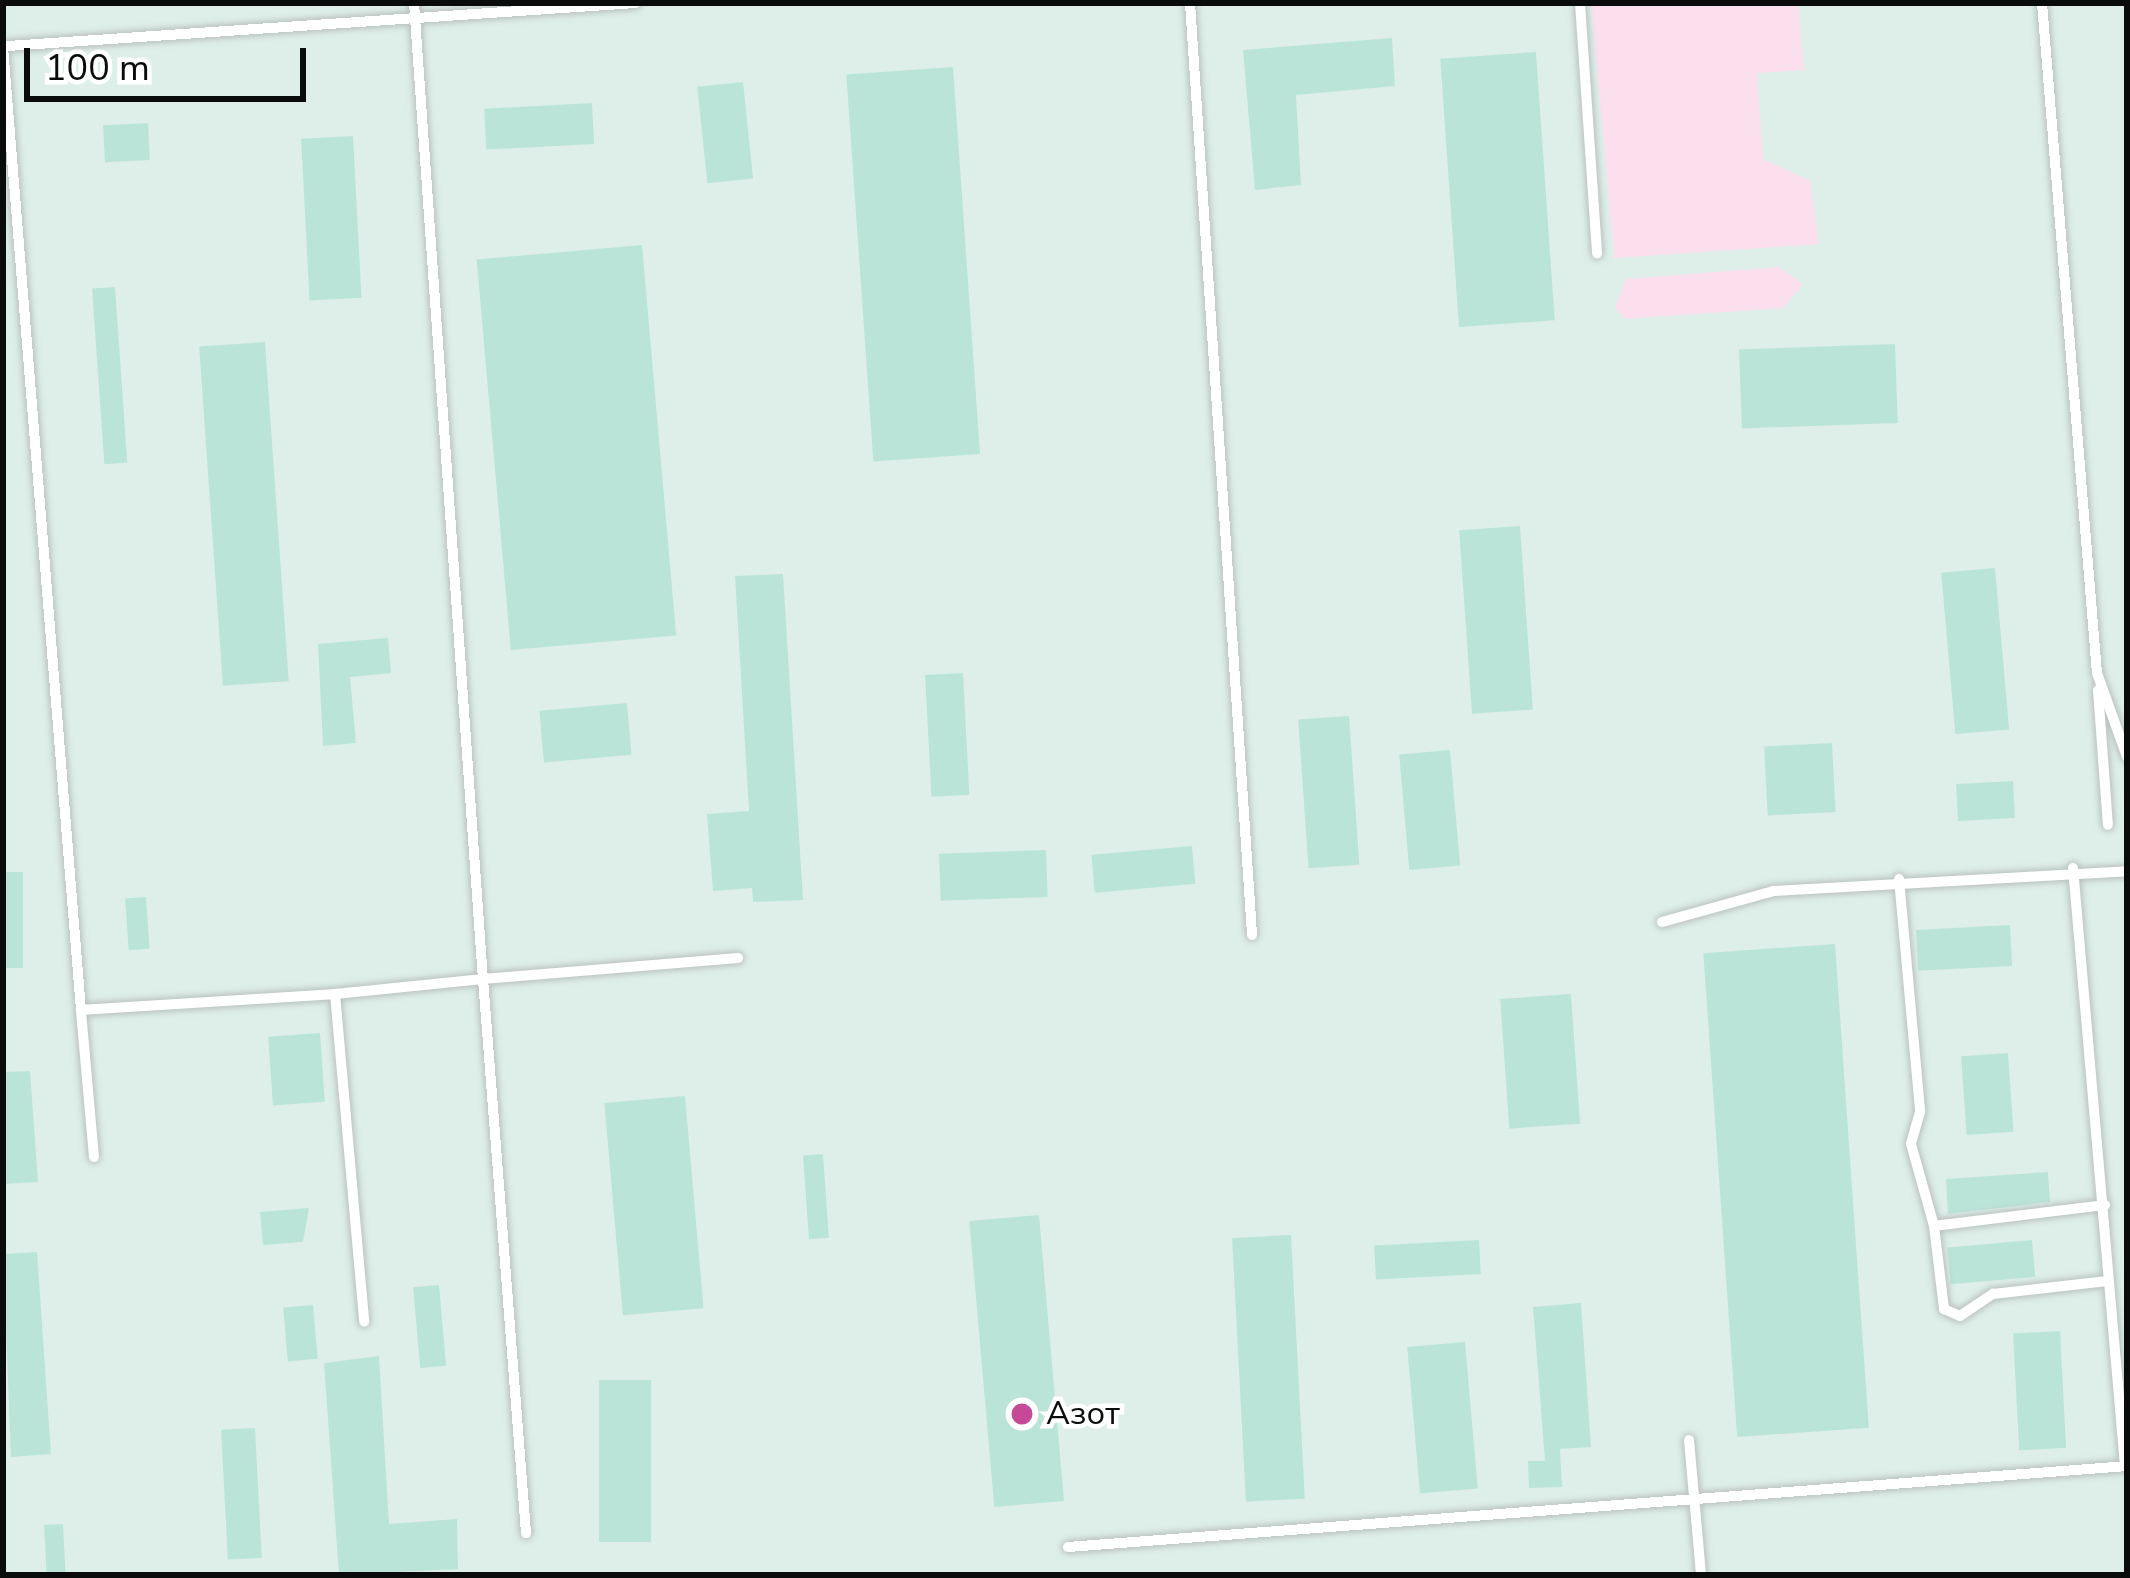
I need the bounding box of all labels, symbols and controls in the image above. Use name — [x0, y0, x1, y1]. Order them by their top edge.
scale bar — [30, 24, 312, 98]
text: 100 m — [45, 44, 150, 93]
place label: Азот — [1046, 1394, 1120, 1434]
marker: Азот — [1009, 1401, 1035, 1427]

